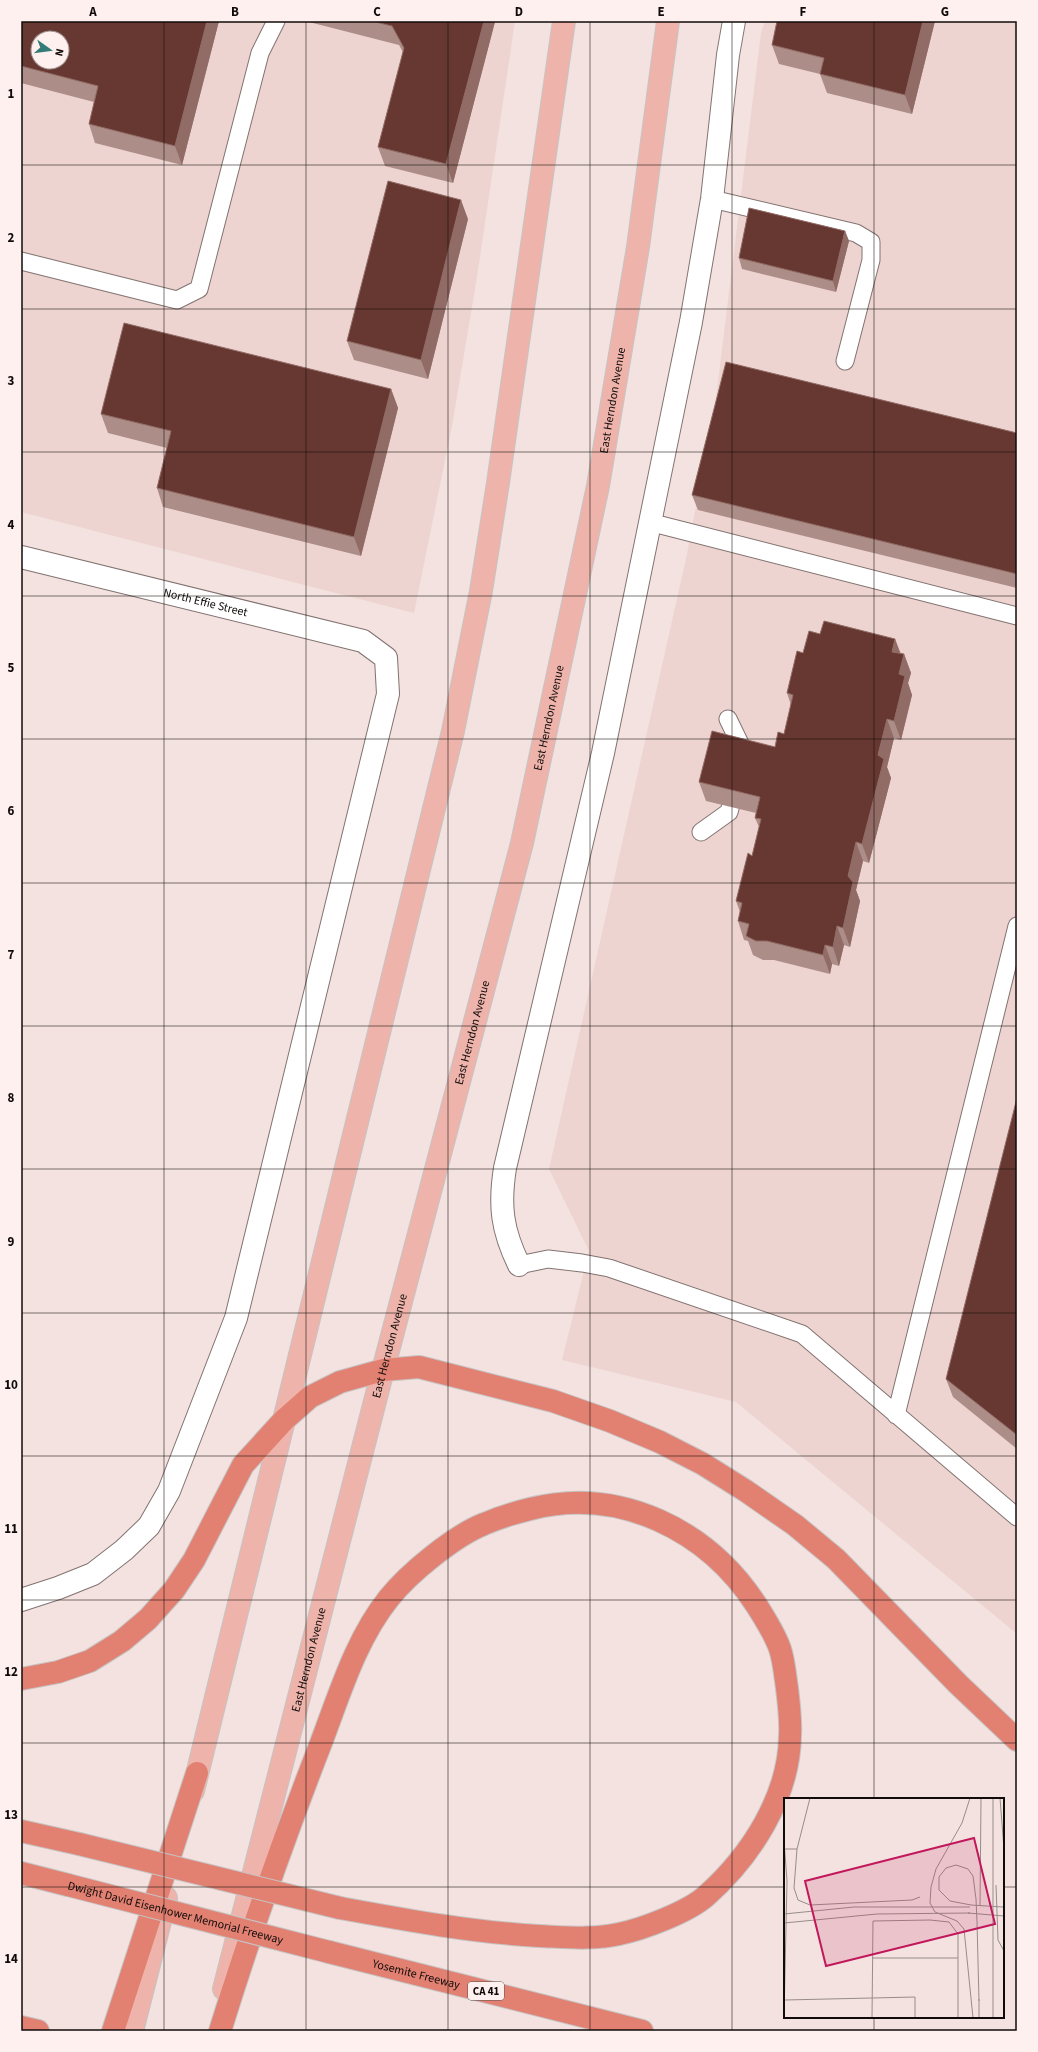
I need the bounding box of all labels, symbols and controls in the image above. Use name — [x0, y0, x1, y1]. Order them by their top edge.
text: A — [88, 3, 97, 21]
text: B — [231, 3, 239, 21]
text: C — [373, 3, 381, 21]
text: D — [515, 3, 523, 21]
text: E — [657, 3, 665, 21]
text: F — [800, 3, 807, 21]
text: G — [941, 3, 949, 21]
north arrow — [30, 30, 70, 70]
text: N — [51, 47, 67, 58]
text: 1 — [8, 85, 15, 103]
text: 2 — [8, 229, 15, 247]
street label: East Herndon Avenue — [596, 346, 630, 455]
text: 3 — [8, 372, 15, 390]
text: 4 — [8, 516, 15, 534]
street label: North Effie Street — [162, 584, 249, 621]
text: 5 — [8, 659, 15, 677]
street label: East Herndon Avenue — [530, 664, 569, 772]
text: 6 — [8, 802, 15, 820]
text: 7 — [8, 946, 15, 964]
street label: East Herndon Avenue — [451, 979, 494, 1087]
text: 8 — [8, 1089, 15, 1107]
text: 9 — [8, 1233, 15, 1251]
street label: East Herndon Avenue — [368, 1292, 412, 1400]
text: 10 — [4, 1376, 18, 1394]
text: 11 — [4, 1520, 18, 1538]
street label: East Herndon Avenue — [287, 1606, 331, 1714]
text: 12 — [4, 1663, 18, 1681]
inset map — [784, 1798, 1004, 2018]
text: 13 — [4, 1806, 18, 1824]
street label: Dwight David Eisenhower Memorial Freeway — [66, 1877, 285, 1949]
text: 14 — [4, 1950, 18, 1968]
street label: Yosemite Freeway — [370, 1955, 462, 1994]
road number: CA 41 — [468, 1982, 504, 2000]

